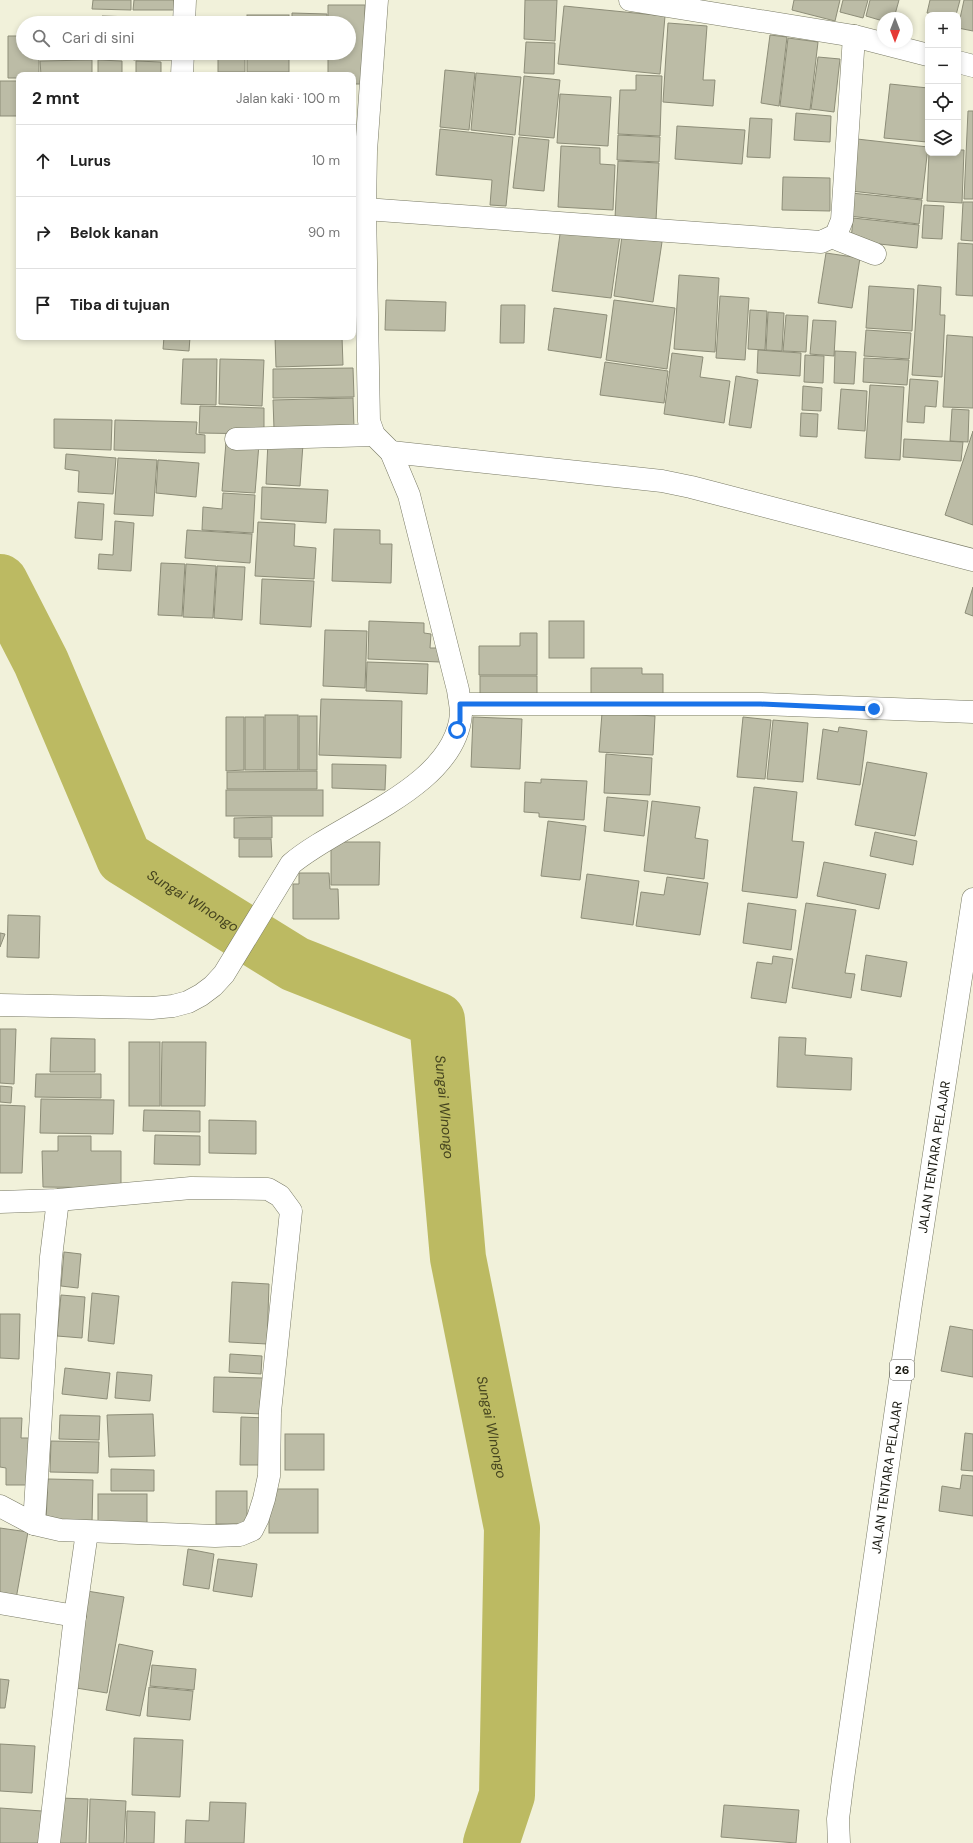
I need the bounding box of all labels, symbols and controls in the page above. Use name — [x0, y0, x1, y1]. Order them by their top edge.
north arrow — [877, 12, 913, 48]
map controls — [925, 12, 961, 156]
button: + — [925, 12, 961, 48]
search box — [16, 16, 356, 60]
icon: search — [30, 27, 52, 49]
text: Cari di sini — [62, 28, 134, 48]
button: − — [925, 48, 961, 84]
button: locate — [925, 84, 961, 120]
text: 2 mnt — [32, 87, 80, 109]
text: Jalan kaki · 100 m — [236, 90, 340, 107]
button: layers — [925, 120, 961, 156]
icon: ahead — [32, 150, 54, 172]
text: Lurus — [70, 151, 111, 171]
text: 10 m — [312, 152, 340, 169]
icon: right — [32, 222, 54, 244]
text: Belok kanan — [70, 223, 158, 243]
text: 90 m — [308, 224, 340, 241]
icon: arrive — [32, 294, 54, 316]
text: Tiba di tujuan — [70, 295, 170, 315]
route end — [865, 700, 883, 718]
route start — [448, 721, 466, 739]
water label: Sungai WInongo — [144, 866, 242, 936]
water label: Sungai WInongo — [431, 1054, 458, 1160]
street label: JALAN TENTARA PELAJAR — [913, 1079, 954, 1234]
road number: 26 — [890, 1360, 914, 1380]
water label: Sungai WInongo — [473, 1374, 511, 1480]
street label: JALAN TENTARA PELAJAR — [867, 1400, 906, 1555]

